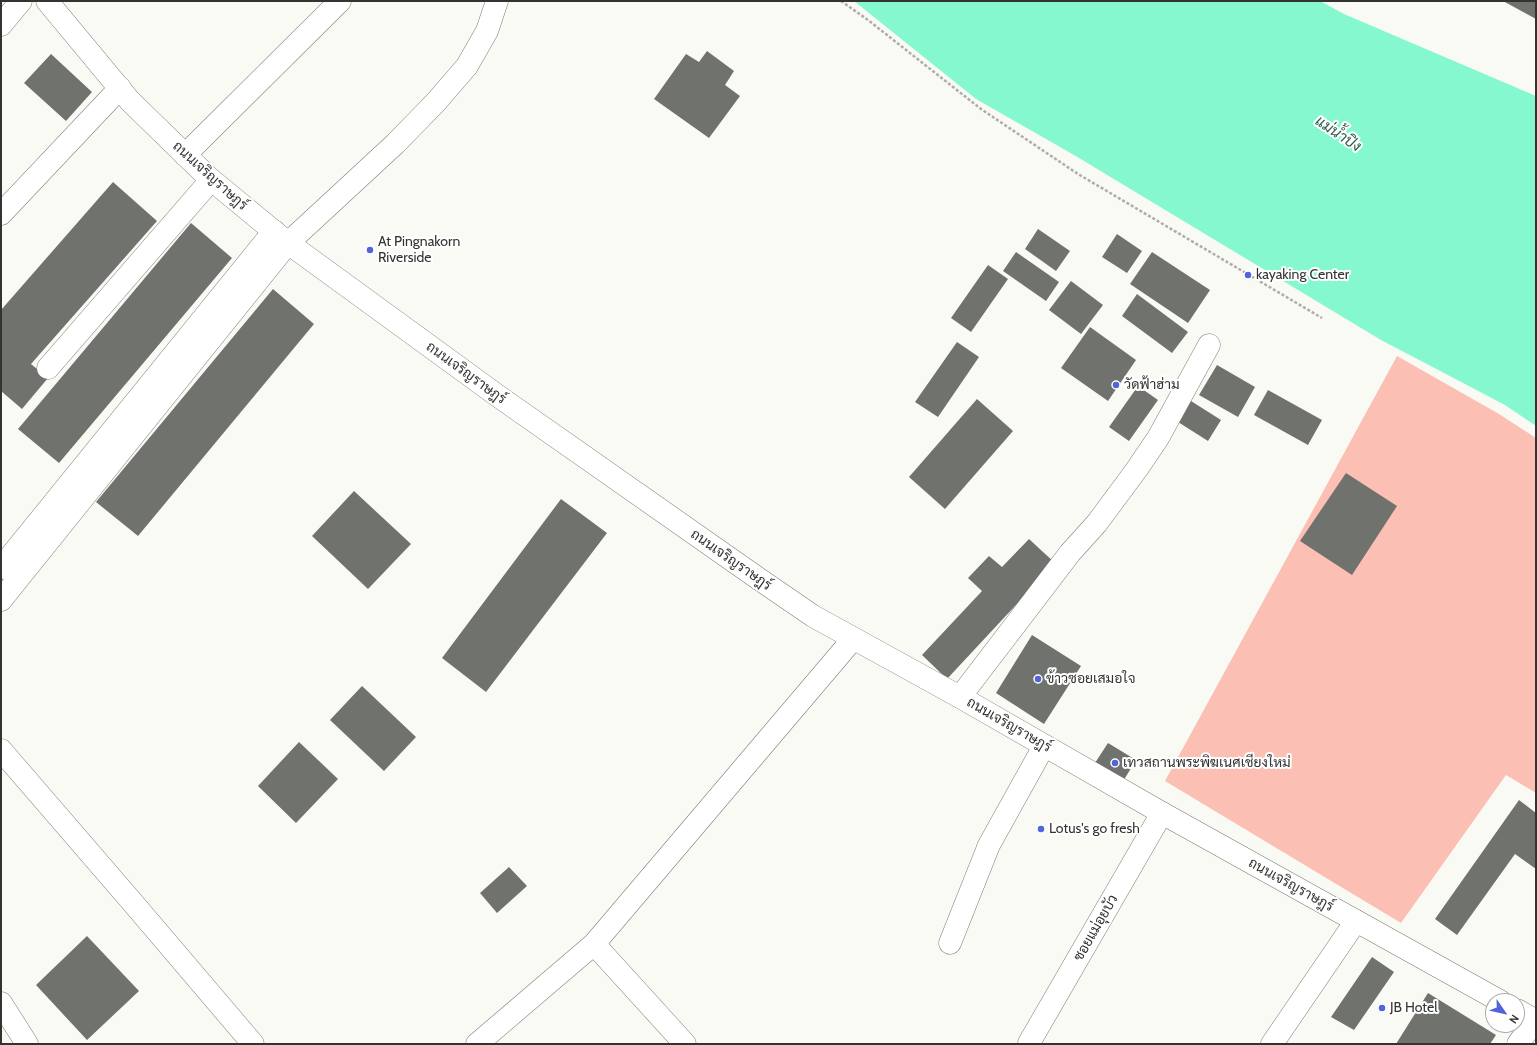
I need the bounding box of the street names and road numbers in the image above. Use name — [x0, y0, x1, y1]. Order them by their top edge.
street label: ถนนเจริญราษฎร์ — [169, 138, 251, 214]
street label: ถนนเจริญราษฎร์ — [423, 338, 509, 408]
street label: ถนนเจริญราษฎร์ — [687, 526, 775, 594]
street label: ถนนเจริญราษฎร์ — [964, 694, 1054, 756]
street label: ถนนเจริญราษฎร์ — [1245, 855, 1337, 915]
street label: ซอยแม่อุยบัว — [1070, 892, 1122, 964]

